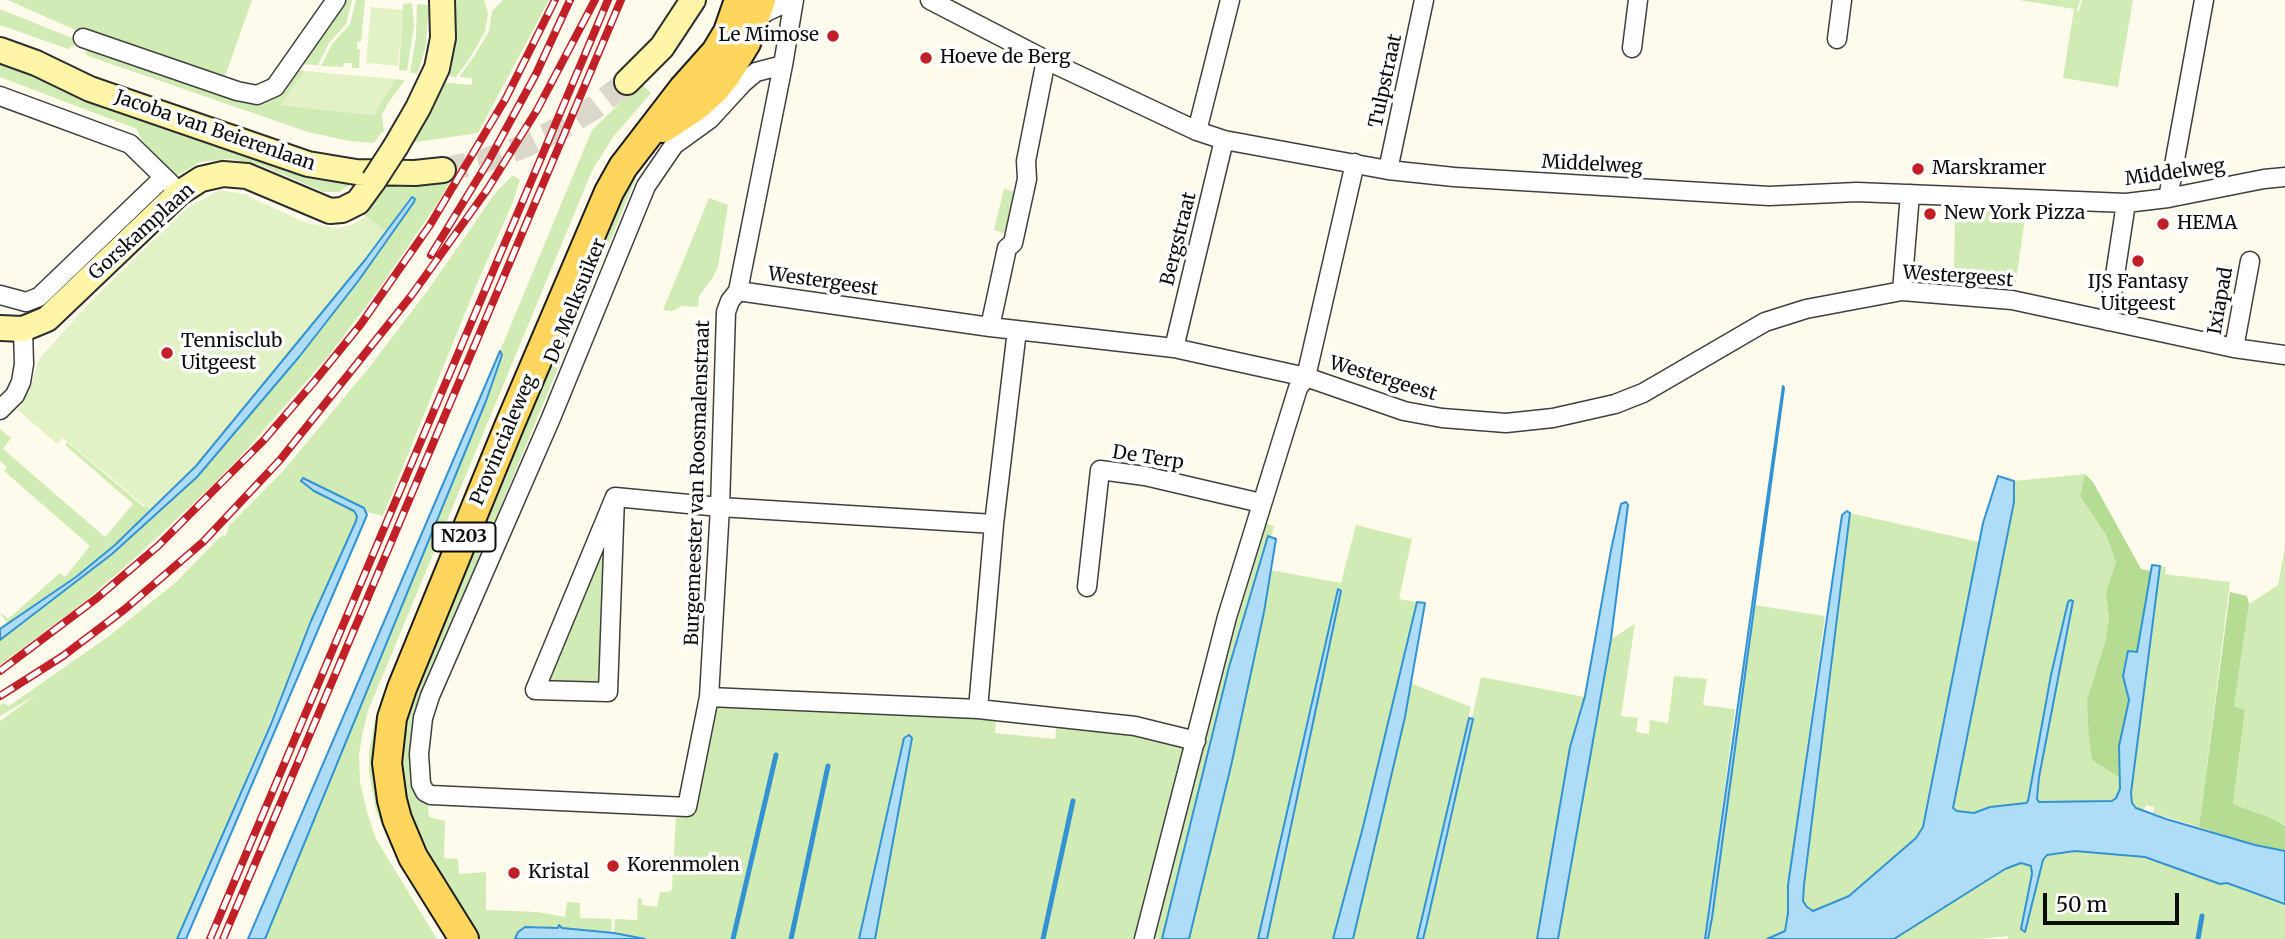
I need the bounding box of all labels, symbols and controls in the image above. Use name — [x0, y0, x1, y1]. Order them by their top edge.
place label: Le Mimose — [718, 25, 819, 47]
marker: Le Mimose — [825, 28, 841, 44]
street label: Tulpstraat — [1365, 32, 1407, 130]
place label: Hoeve de Berg — [940, 47, 1070, 69]
marker: Hoeve de Berg — [918, 50, 934, 66]
street label: Jacoba van Beierenlaan — [112, 86, 318, 176]
street label: Middelweg — [1541, 151, 1643, 179]
street label: Middelweg — [2123, 155, 2227, 191]
place label: Marskramer — [1932, 158, 2046, 180]
marker: Marskramer — [1910, 161, 1926, 177]
street label: Gorskamplaan — [85, 179, 199, 285]
street label: Bergstraat — [1156, 190, 1202, 288]
place label: New York Pizza — [1944, 203, 2085, 225]
marker: New York Pizza — [1922, 206, 1938, 222]
place label: HEMA — [2177, 213, 2237, 235]
marker: HEMA — [2155, 216, 2171, 232]
street label: De Melksuiker — [541, 235, 611, 367]
marker: IJS Fantasy Uitgeest — [2130, 253, 2146, 269]
street label: Westergeest — [1902, 262, 2014, 292]
street label: Westergeest — [766, 263, 880, 301]
street label: Ixiapad — [2204, 265, 2238, 337]
place label: IJS Fantasy Uitgeest — [2088, 272, 2188, 316]
street label: Burgemeester van Roosmalenstraat — [681, 320, 715, 646]
place label: Tennisclub Uitgeest — [181, 331, 282, 375]
marker: Tennisclub Uitgeest — [159, 345, 175, 361]
street label: Westergeest — [1327, 352, 1439, 406]
street label: Provincialeweg — [466, 371, 542, 509]
street label: De Terp — [1111, 441, 1185, 475]
road number: N203 — [433, 522, 496, 552]
place label: Korenmolen — [627, 855, 740, 877]
marker: Korenmolen — [605, 858, 621, 874]
place label: Kristal — [528, 862, 589, 884]
marker: Kristal — [506, 865, 522, 881]
scale bar — [2047, 880, 2184, 924]
text: 50 m — [2056, 891, 2107, 918]

